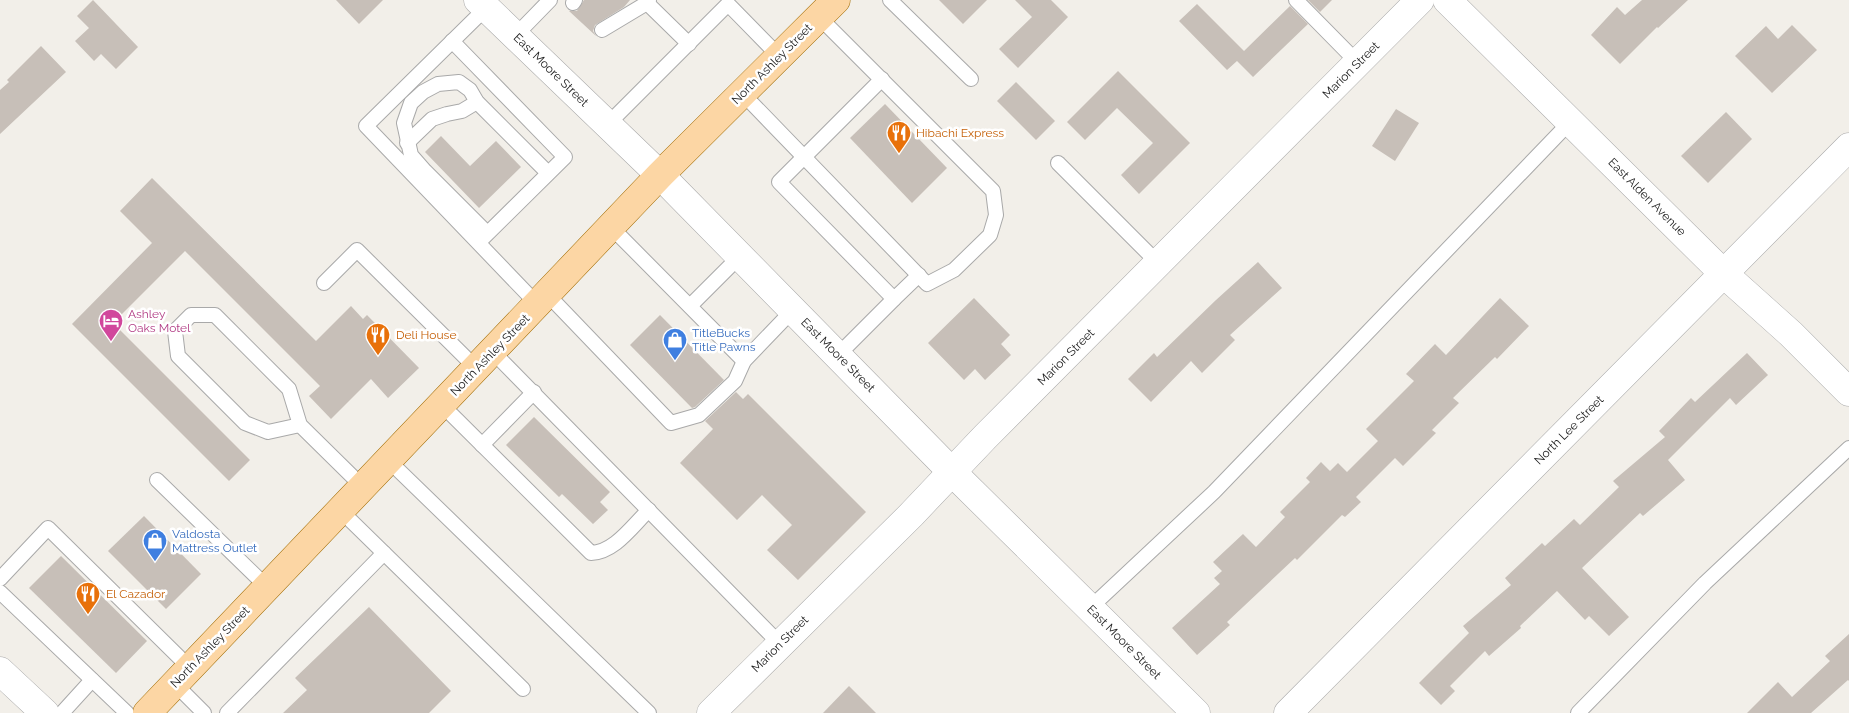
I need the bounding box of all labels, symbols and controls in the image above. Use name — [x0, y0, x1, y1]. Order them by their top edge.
street label: North Ashley Street — [729, 21, 815, 107]
street label: East Moore Street — [511, 31, 591, 109]
street label: Marion Street — [1320, 39, 1382, 101]
restaurant icon: Hibachi Express — [886, 120, 912, 154]
place label: Hibachi Express — [916, 126, 1004, 140]
street label: East Alden Avenue — [1605, 155, 1689, 239]
place label: Ashley Oaks Motel — [128, 307, 191, 335]
hotel icon: Ashley Oaks Motel — [98, 308, 124, 342]
street label: North Ashley Street — [448, 311, 532, 399]
street label: East Moore Street — [798, 315, 878, 395]
restaurant icon: Deli House — [365, 322, 391, 356]
place label: TitleBucks Title Pawns — [692, 326, 756, 354]
street label: Marion Street — [1035, 326, 1097, 388]
shop icon: TitleBucks Title Pawns — [662, 327, 688, 361]
place label: Deli House — [396, 328, 456, 342]
street label: North Lee Street — [1532, 393, 1606, 467]
place label: Valdosta Mattress Outlet — [172, 527, 257, 555]
shop icon: Valdosta Mattress Outlet — [142, 528, 168, 562]
restaurant icon: El Cazador — [75, 581, 101, 615]
place label: El Cazador — [106, 587, 166, 601]
street label: East Moore Street — [1084, 602, 1164, 682]
street label: North Ashley Street — [168, 603, 252, 691]
street label: Marion Street — [749, 613, 811, 675]

